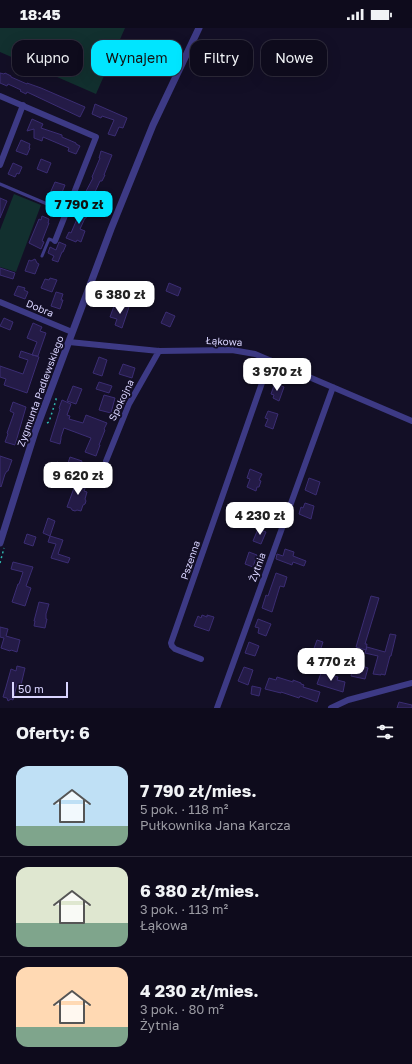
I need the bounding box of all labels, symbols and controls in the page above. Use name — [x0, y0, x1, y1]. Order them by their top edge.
text: 18:45 — [20, 5, 61, 23]
chip: Kupno — [12, 40, 83, 76]
chip: Wynajem — [91, 40, 182, 76]
chip: Filtry — [190, 40, 253, 76]
chip: Nowe — [261, 40, 327, 76]
pin: 7 790 zł — [38, 191, 120, 225]
text: 7 790 zł — [55, 196, 103, 212]
pin: 6 380 zł — [79, 281, 161, 315]
text: 6 380 zł — [95, 286, 145, 302]
street label: Dobra — [24, 297, 56, 319]
street label: Zygmunta Padlewskiego — [14, 334, 66, 448]
street label: Łąkowa — [205, 334, 243, 348]
pin: 3 970 zł — [236, 358, 318, 392]
text: 3 970 zł — [252, 363, 302, 379]
street label: Spokojna — [106, 377, 136, 423]
pin: 9 620 zł — [37, 462, 119, 496]
text: 9 620 zł — [53, 467, 103, 483]
pin: 4 230 zł — [219, 502, 301, 536]
text: 4 230 zł — [235, 507, 285, 523]
street label: Pszenna — [178, 539, 202, 581]
street label: Żytnia — [245, 550, 268, 583]
pin: 4 770 zł — [290, 648, 372, 682]
text: 4 770 zł — [307, 653, 355, 669]
scale bar — [12, 680, 68, 699]
text: 50 m — [18, 682, 44, 695]
icon: filters — [374, 721, 396, 743]
text: Oferty: 6 — [16, 722, 90, 743]
text: 7 790 zł/mies. — [140, 780, 257, 801]
icon: home — [48, 782, 96, 830]
text: 5 pok. · 118 m² — [140, 801, 228, 817]
text: Pułkownika Jana Karcza — [140, 817, 291, 833]
text: 6 380 zł/mies. — [140, 880, 259, 901]
icon: home — [48, 883, 96, 931]
text: 3 pok. · 113 m² — [140, 901, 228, 917]
text: Łąkowa — [140, 917, 188, 933]
text: 4 230 zł/mies. — [140, 980, 259, 1001]
icon: home — [48, 983, 96, 1031]
text: 3 pok. · 80 m² — [140, 1001, 224, 1017]
text: Żytnia — [140, 1017, 179, 1033]

